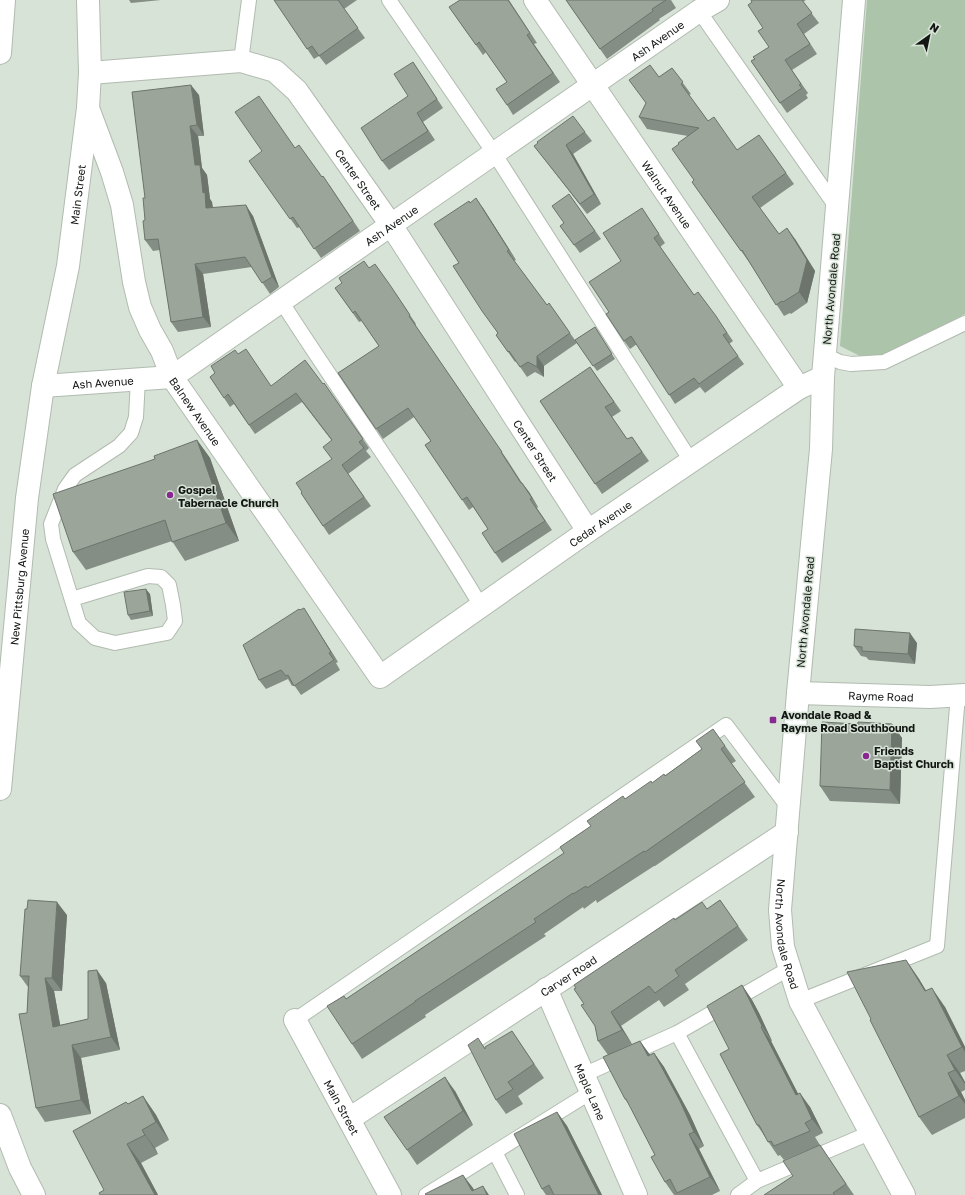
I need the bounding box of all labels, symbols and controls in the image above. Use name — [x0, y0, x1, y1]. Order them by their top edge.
north arrow — [909, 16, 949, 56]
street label: Ash Avenue — [628, 17, 686, 63]
text: N — [928, 19, 942, 35]
street label: Center Street — [333, 146, 384, 212]
street label: Walnut Avenue — [640, 158, 695, 231]
street label: Main Street — [67, 164, 87, 225]
street label: Ash Avenue — [362, 202, 420, 248]
street label: North Avondale Road — [820, 233, 842, 345]
street label: Ash Avenue — [72, 373, 134, 390]
street label: Balnew Avenue — [167, 374, 224, 448]
street label: Center Street — [511, 417, 561, 483]
place label: Gospel Tabernacle Church — [178, 483, 279, 509]
marker: Gospel Tabernacle Church — [165, 490, 175, 500]
street label: Cedar Avenue — [566, 497, 634, 549]
street label: New Pittsburg Avenue — [7, 528, 31, 646]
street label: North Avondale Road — [794, 556, 816, 668]
street label: Rayme Road — [848, 688, 914, 703]
place label: Avondale Road & Rayme Road Southbound — [781, 708, 915, 734]
marker: Avondale Road & Rayme Road Southbound — [768, 715, 778, 725]
place label: Friends Baptist Church — [874, 744, 954, 770]
marker: Friends Baptist Church — [861, 751, 871, 761]
street label: North Avondale Road — [773, 878, 802, 991]
street label: Carver Road — [538, 952, 599, 999]
street label: Maple Lane — [573, 1061, 609, 1122]
street label: Main Street — [322, 1077, 362, 1137]

